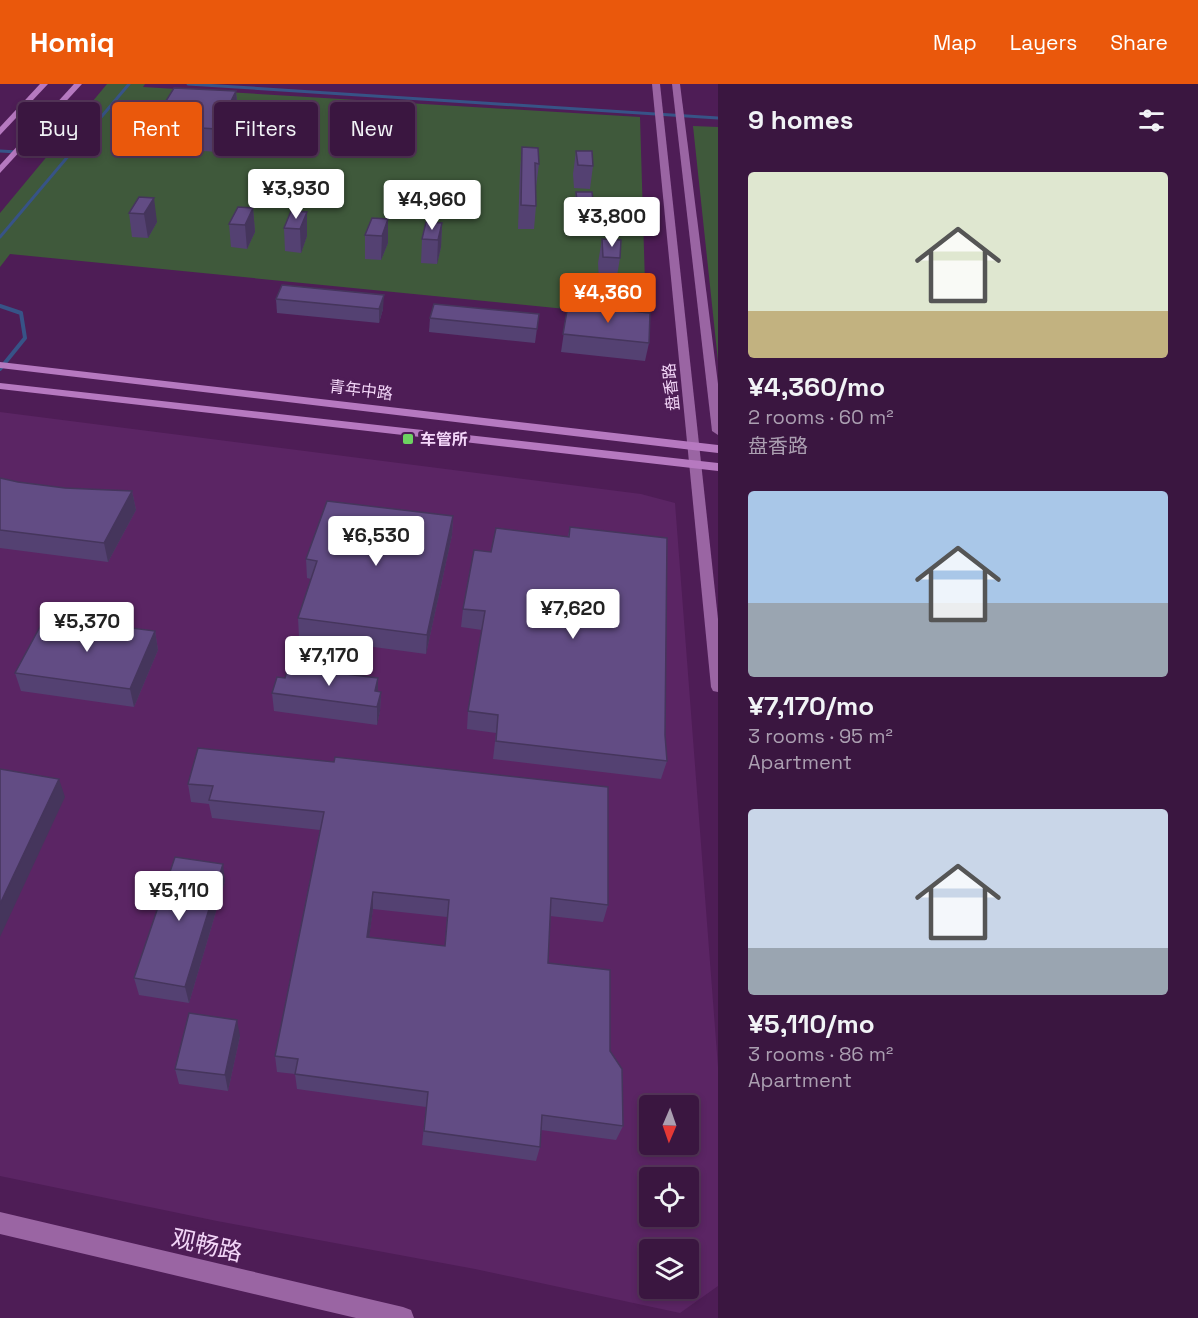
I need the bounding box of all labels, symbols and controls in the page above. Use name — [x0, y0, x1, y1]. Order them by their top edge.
text: Homiq — [30, 24, 115, 60]
text: Map — [933, 29, 977, 56]
text: Layers — [1010, 29, 1077, 56]
text: Share — [1110, 29, 1168, 56]
chip: Buy — [18, 102, 100, 156]
chip: Rent — [112, 102, 202, 156]
chip: Filters — [214, 102, 318, 156]
chip: New — [330, 102, 415, 156]
text: 9 homes — [748, 103, 853, 137]
icon: filters — [1135, 104, 1168, 137]
pin: ¥3,930 — [247, 169, 345, 220]
text: ¥3,930 — [262, 175, 330, 201]
pin: ¥4,960 — [383, 180, 481, 231]
text: ¥4,960 — [398, 186, 466, 212]
pin: ¥3,800 — [563, 197, 661, 248]
text: ¥3,800 — [578, 203, 646, 229]
icon: home — [904, 211, 1012, 319]
pin: ¥4,360 — [559, 273, 657, 324]
text: ¥4,360 — [574, 279, 642, 305]
street label: 盘香路 — [658, 362, 684, 412]
text: ¥4,360/mo — [748, 370, 885, 404]
street label: 青年中路 — [328, 376, 394, 404]
text: 2 rooms · 60 m² — [748, 404, 894, 430]
place label: 车管所 — [420, 429, 468, 450]
marker: 车管所 — [401, 432, 415, 446]
text: 盘香路 — [748, 433, 808, 459]
pin: ¥6,530 — [327, 516, 425, 567]
text: ¥6,530 — [342, 522, 410, 548]
icon: home — [904, 530, 1012, 638]
pin: ¥7,620 — [524, 589, 622, 640]
text: ¥7,620 — [541, 595, 605, 621]
pin: ¥5,370 — [38, 602, 136, 653]
text: ¥5,370 — [54, 608, 120, 634]
pin: ¥7,170 — [280, 636, 378, 687]
text: ¥7,170 — [299, 642, 359, 668]
text: ¥7,170/mo — [748, 689, 874, 723]
text: 3 rooms · 95 m² — [748, 723, 893, 749]
text: Apartment — [748, 749, 852, 775]
icon: home — [904, 848, 1012, 956]
pin: ¥5,110 — [130, 871, 228, 922]
text: ¥5,110 — [149, 877, 209, 903]
text: ¥5,110/mo — [748, 1007, 875, 1041]
text: 3 rooms · 86 m² — [748, 1041, 893, 1067]
text: Apartment — [748, 1067, 852, 1093]
north arrow — [639, 1095, 699, 1155]
map controls — [639, 1095, 699, 1299]
button: locate — [639, 1167, 699, 1227]
street label: 观畅路 — [168, 1222, 246, 1268]
button: layers — [639, 1239, 699, 1299]

